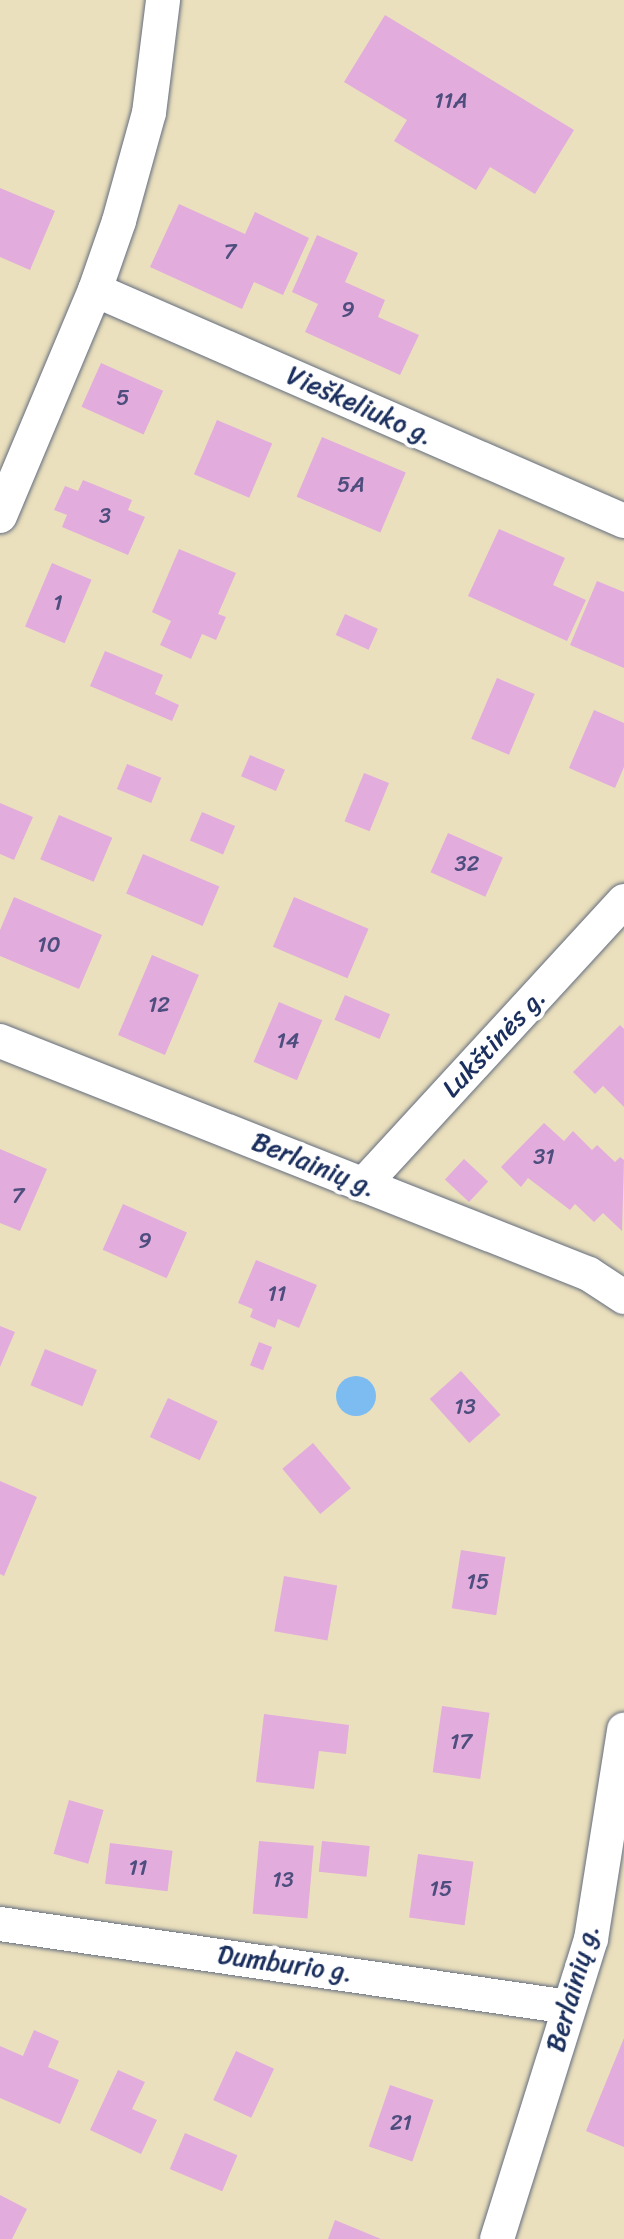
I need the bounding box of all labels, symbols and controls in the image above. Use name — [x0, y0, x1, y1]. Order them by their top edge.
house number: 11A — [434, 88, 468, 114]
house number: 7 — [224, 239, 236, 265]
house number: 9 — [341, 297, 355, 323]
street label: Vieškeliuko g. — [282, 360, 438, 452]
house number: 5 — [116, 385, 130, 411]
house number: 5A — [337, 472, 365, 498]
house number: 3 — [99, 503, 111, 529]
house number: 1 — [53, 590, 63, 616]
house number: 32 — [455, 851, 479, 877]
house number: 10 — [37, 932, 61, 958]
street label: Lukštinės g. — [436, 982, 552, 1104]
house number: 12 — [148, 992, 170, 1018]
house number: 14 — [276, 1028, 300, 1054]
street label: Berlainių g. — [247, 1126, 381, 1204]
house number: 31 — [533, 1144, 555, 1170]
house number: 7 — [12, 1183, 24, 1209]
house number: 9 — [138, 1228, 152, 1254]
house number: 11 — [268, 1281, 286, 1307]
house number: 13 — [454, 1394, 476, 1420]
house number: 15 — [467, 1569, 489, 1595]
house number: 17 — [450, 1729, 472, 1755]
house number: 11 — [129, 1855, 147, 1881]
house number: 13 — [272, 1867, 294, 1893]
house number: 15 — [430, 1876, 452, 1902]
street label: Berlainių g. — [540, 1921, 606, 2055]
street label: Dumburio g. — [215, 1939, 355, 1989]
house number: 21 — [390, 2110, 412, 2136]

